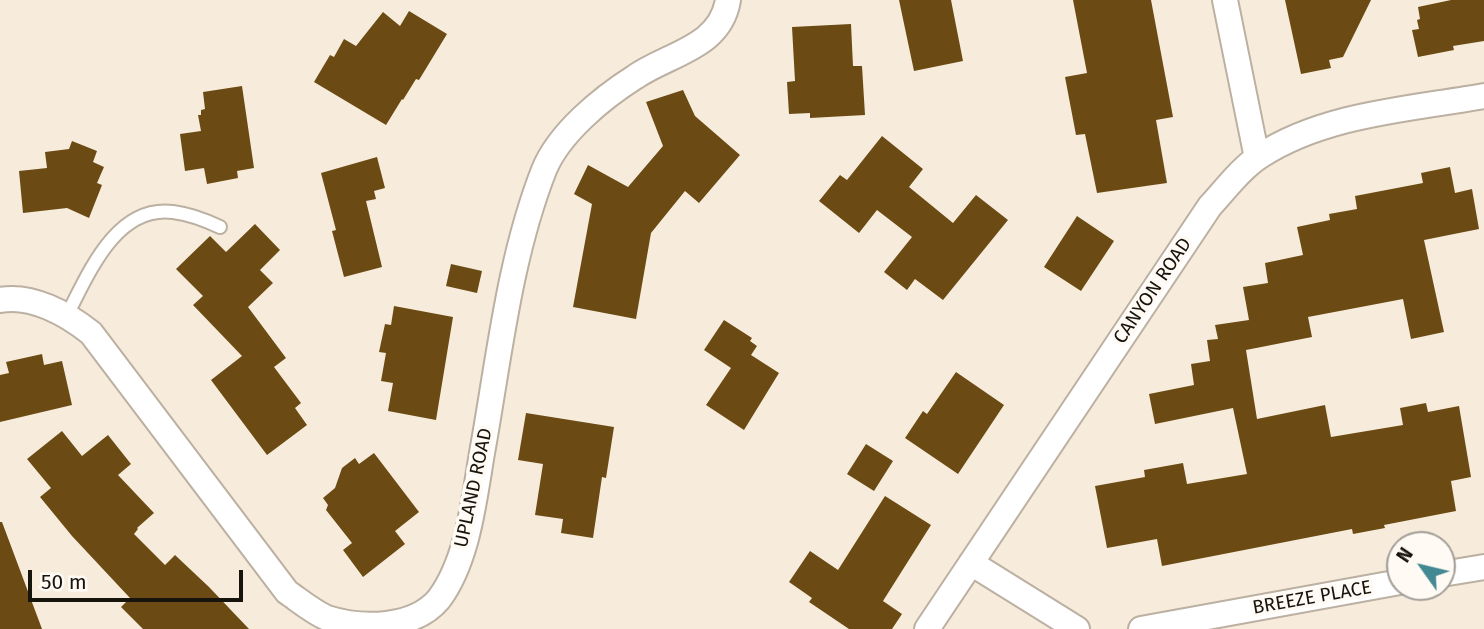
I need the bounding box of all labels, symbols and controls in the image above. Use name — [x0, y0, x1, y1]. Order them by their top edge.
street label: CANYON ROAD — [1109, 234, 1197, 348]
street label: UPLAND ROAD — [450, 426, 498, 550]
north arrow — [1386, 531, 1456, 601]
text: N — [1392, 543, 1418, 567]
scale bar — [32, 556, 247, 600]
text: 50 m — [41, 569, 87, 595]
street label: BREEZE PLACE — [1251, 576, 1373, 620]

